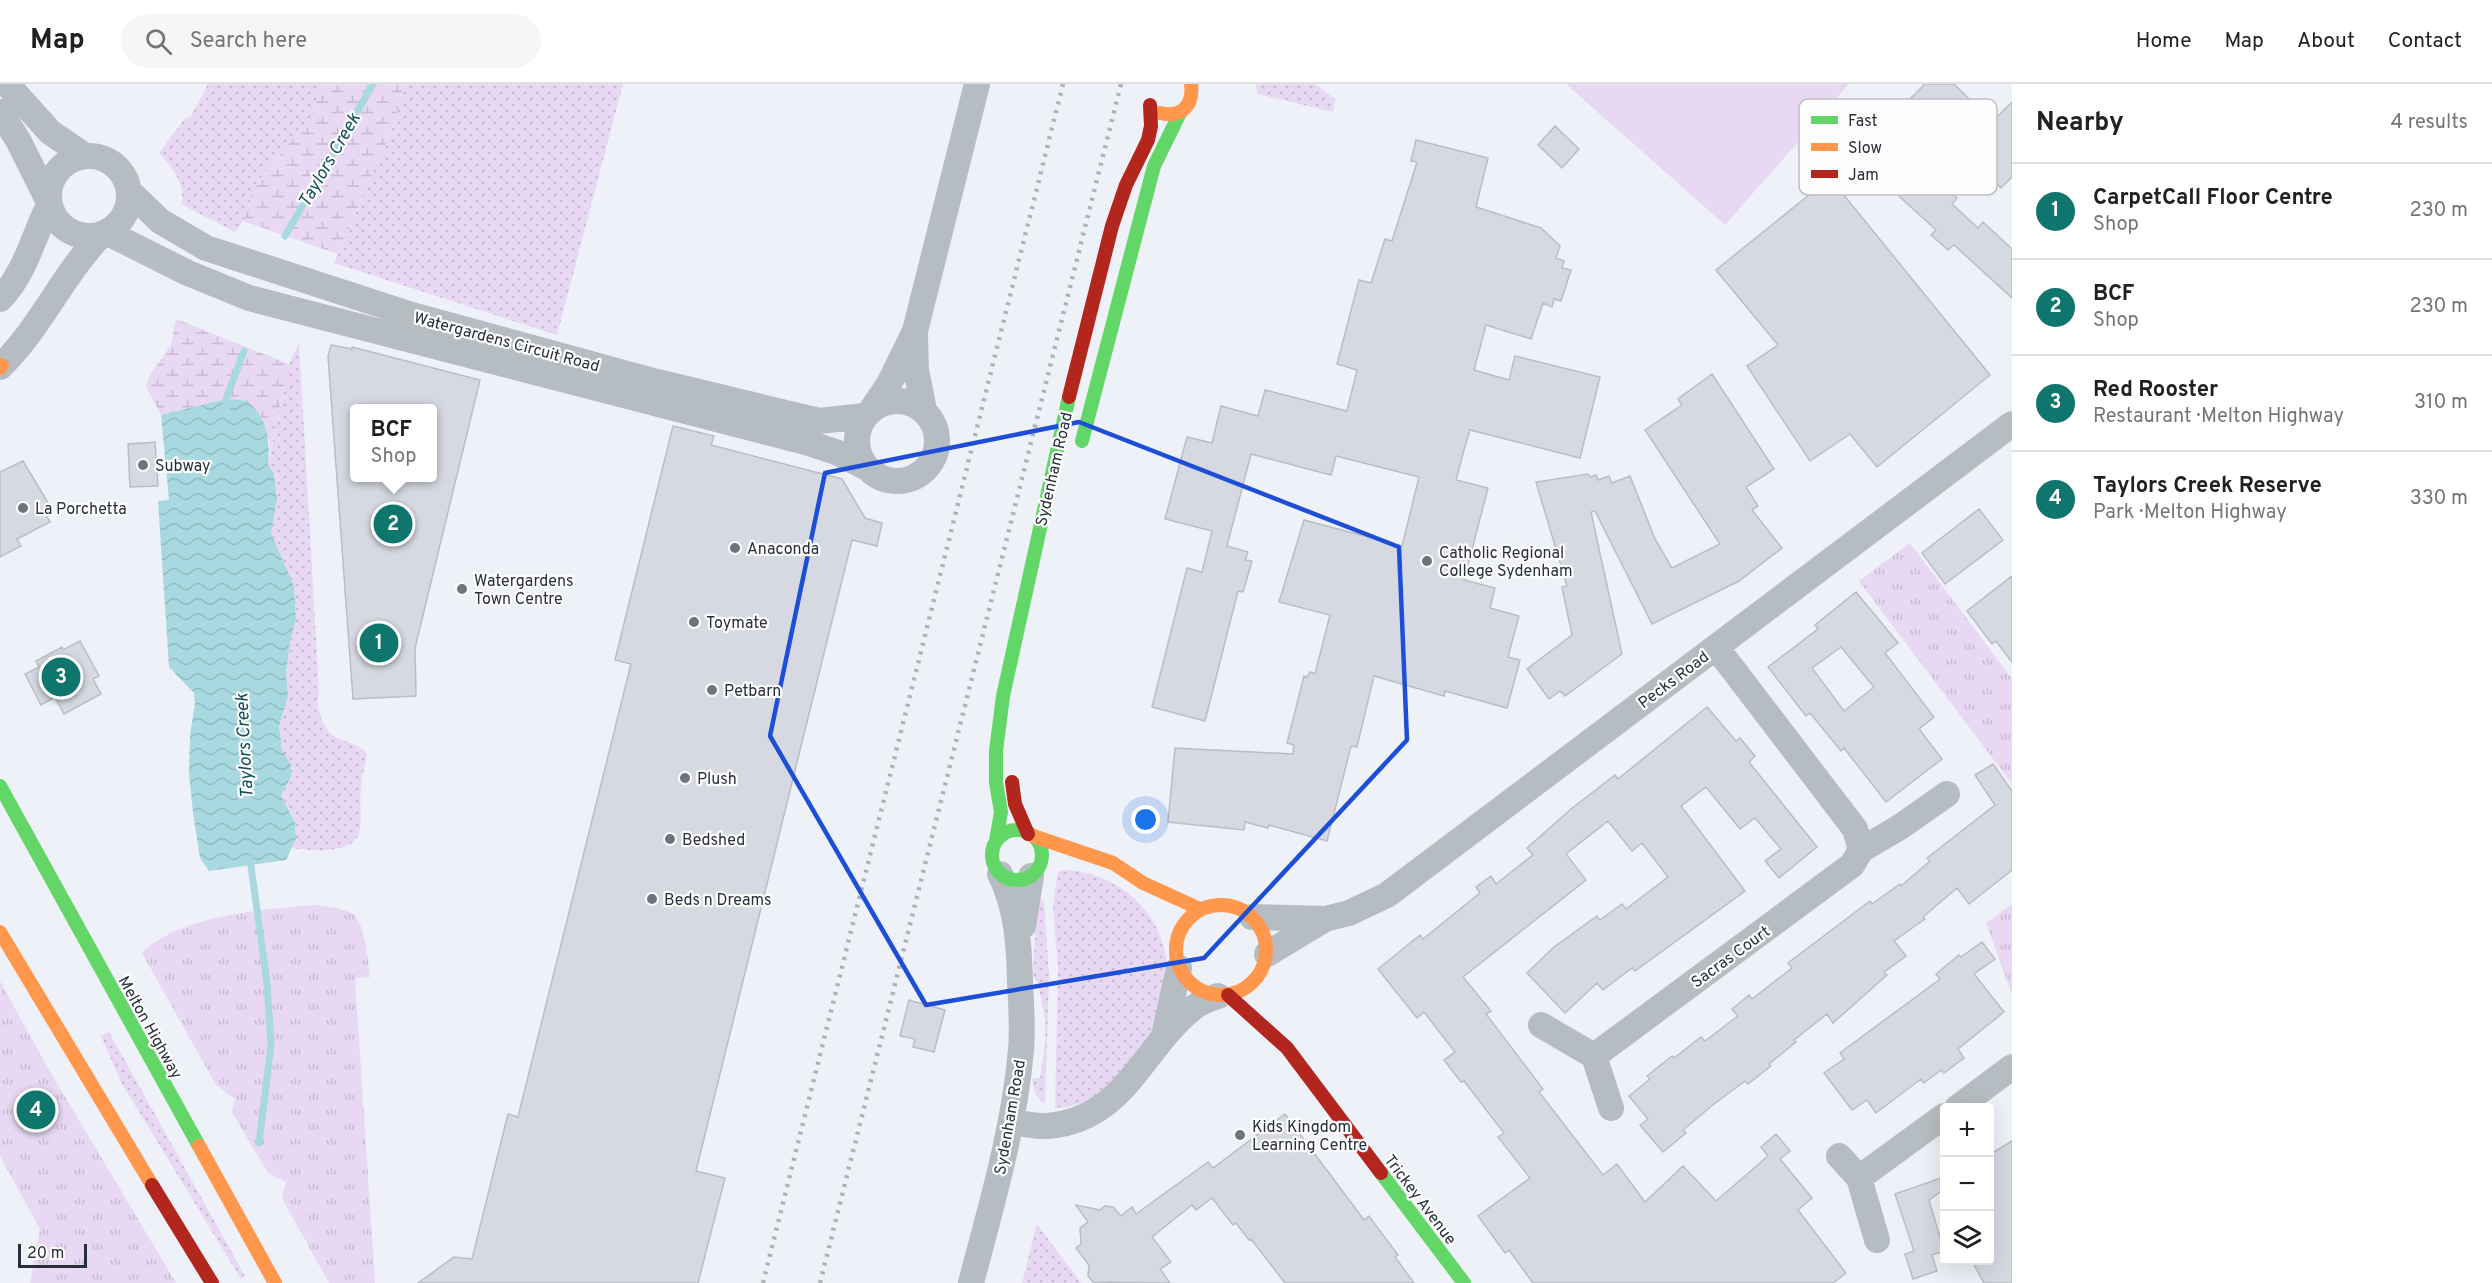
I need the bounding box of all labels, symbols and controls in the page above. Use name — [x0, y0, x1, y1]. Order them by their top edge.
search box — [121, 14, 541, 68]
text: Map — [30, 23, 85, 59]
icon: search — [142, 25, 175, 58]
text: Search here — [190, 28, 307, 55]
text: Home — [2136, 28, 2192, 55]
text: Map — [2225, 28, 2264, 55]
text: About — [2297, 28, 2355, 55]
text: Contact — [2388, 28, 2462, 55]
legend — [1799, 99, 1997, 195]
text: Nearby — [2036, 107, 2124, 140]
water label: Taylors Creek — [294, 109, 367, 212]
text: 4 results — [2391, 110, 2468, 136]
text: Fast — [1848, 112, 1878, 132]
text: Slow — [1848, 139, 1882, 159]
text: Jam — [1848, 166, 1879, 186]
text: CarpetCall Floor Centre — [2093, 185, 2333, 212]
text: 1 — [2052, 198, 2060, 224]
text: 230 m — [2409, 198, 2468, 224]
text: Shop — [2093, 212, 2139, 238]
text: BCF — [2093, 281, 2134, 308]
text: 2 — [2049, 294, 2062, 320]
text: 230 m — [2409, 294, 2468, 320]
text: Shop — [2093, 308, 2139, 334]
street label: Watergardens Circuit Road — [412, 309, 601, 377]
text: Red Rooster — [2093, 377, 2218, 404]
text: 3 — [2050, 390, 2062, 416]
text: 310 m — [2414, 390, 2468, 416]
popup — [350, 404, 437, 482]
text: Restaurant · Melton Highway — [2093, 404, 2344, 430]
street label: Sydenham Road — [1032, 410, 1078, 528]
text: BCF — [371, 417, 412, 444]
text: Shop — [371, 444, 416, 470]
place label: Subway — [155, 457, 211, 477]
marker: Subway — [136, 458, 150, 472]
text: Taylors Creek Reserve — [2093, 473, 2322, 500]
text: 4 — [2049, 486, 2062, 512]
text: 330 m — [2410, 486, 2468, 512]
place label: La Porchetta — [35, 500, 127, 520]
text: Park · Melton Highway — [2093, 500, 2287, 526]
marker: La Porchetta — [16, 501, 30, 515]
pin: 2 — [374, 502, 412, 546]
place label: Anaconda — [747, 540, 819, 560]
marker: Anaconda — [728, 541, 742, 555]
place label: Catholic Regional College Sydenham — [1439, 544, 1573, 582]
marker: Catholic Regional College Sydenham — [1420, 554, 1434, 568]
place label: Watergardens Town Centre — [474, 572, 574, 610]
marker: Watergardens Town Centre — [455, 582, 469, 596]
place label: Toymate — [706, 614, 768, 634]
marker: Toymate — [687, 615, 701, 629]
pin: 1 — [360, 620, 398, 666]
street label: Pecks Road — [1635, 647, 1714, 714]
pin: 3 — [42, 654, 80, 700]
place label: Petbarn — [724, 682, 781, 702]
marker: Petbarn — [705, 683, 719, 697]
water label: Taylors Creek — [231, 692, 260, 799]
place label: Plush — [697, 770, 737, 790]
marker: Plush — [678, 771, 692, 785]
your location — [1131, 805, 1160, 834]
place label: Bedshed — [682, 831, 745, 851]
marker: Bedshed — [663, 832, 677, 846]
place label: Beds n Dreams — [664, 891, 772, 911]
marker: Beds n Dreams — [645, 892, 659, 906]
street label: Sacras Court — [1688, 922, 1775, 993]
street label: Melton Highway — [113, 973, 186, 1083]
street label: Sydenham Road — [991, 1058, 1031, 1176]
pin: 4 — [16, 1088, 56, 1132]
map controls — [1940, 1103, 1994, 1265]
button: + — [1940, 1103, 1994, 1157]
place label: Kids Kingdom Learning Centre — [1252, 1118, 1367, 1156]
marker: Kids Kingdom Learning Centre — [1233, 1128, 1247, 1142]
street label: Trickey Avenue — [1379, 1151, 1460, 1249]
button: − — [1940, 1157, 1994, 1211]
button: layers — [1940, 1211, 1994, 1265]
scale bar — [18, 1241, 87, 1268]
text: 20 m — [27, 1244, 64, 1264]

